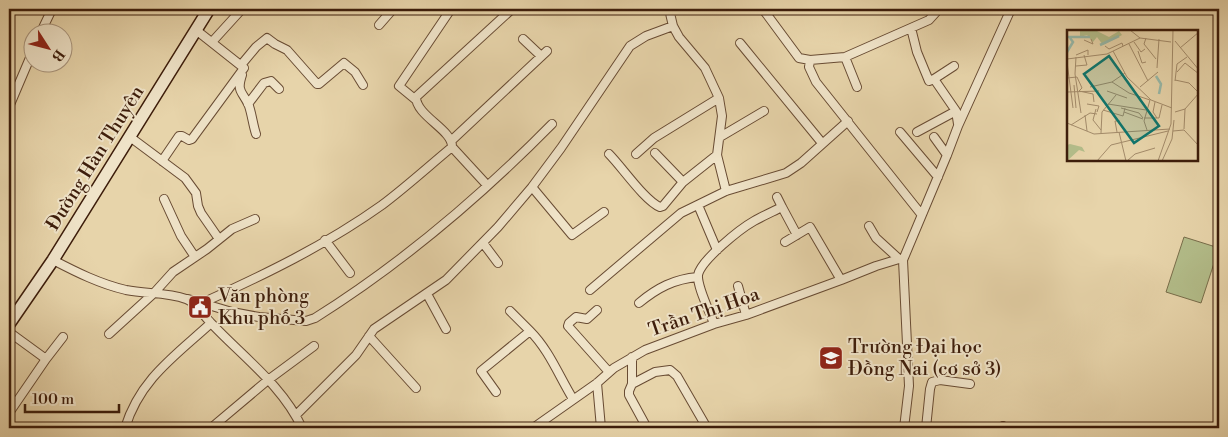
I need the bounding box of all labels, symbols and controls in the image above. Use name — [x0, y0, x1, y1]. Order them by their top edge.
north arrow — [22, 22, 72, 72]
inset map — [1067, 30, 1198, 161]
text: B — [47, 46, 68, 65]
street label: Đường Hàn Thuyên — [41, 81, 149, 235]
street label: Trần Thị Hoa — [645, 282, 763, 342]
place label: Văn phòng Khu phố 3 — [217, 284, 309, 330]
public building icon: Văn phòng Khu phố 3 — [187, 294, 213, 320]
place label: Trường Đại học Đồng Nai (cơ sở 3) — [848, 335, 1001, 381]
school or university icon: Trường Đại học Đồng Nai (cơ sở 3) — [818, 345, 844, 371]
scale bar — [25, 382, 119, 414]
text: 100 m — [32, 390, 74, 409]

